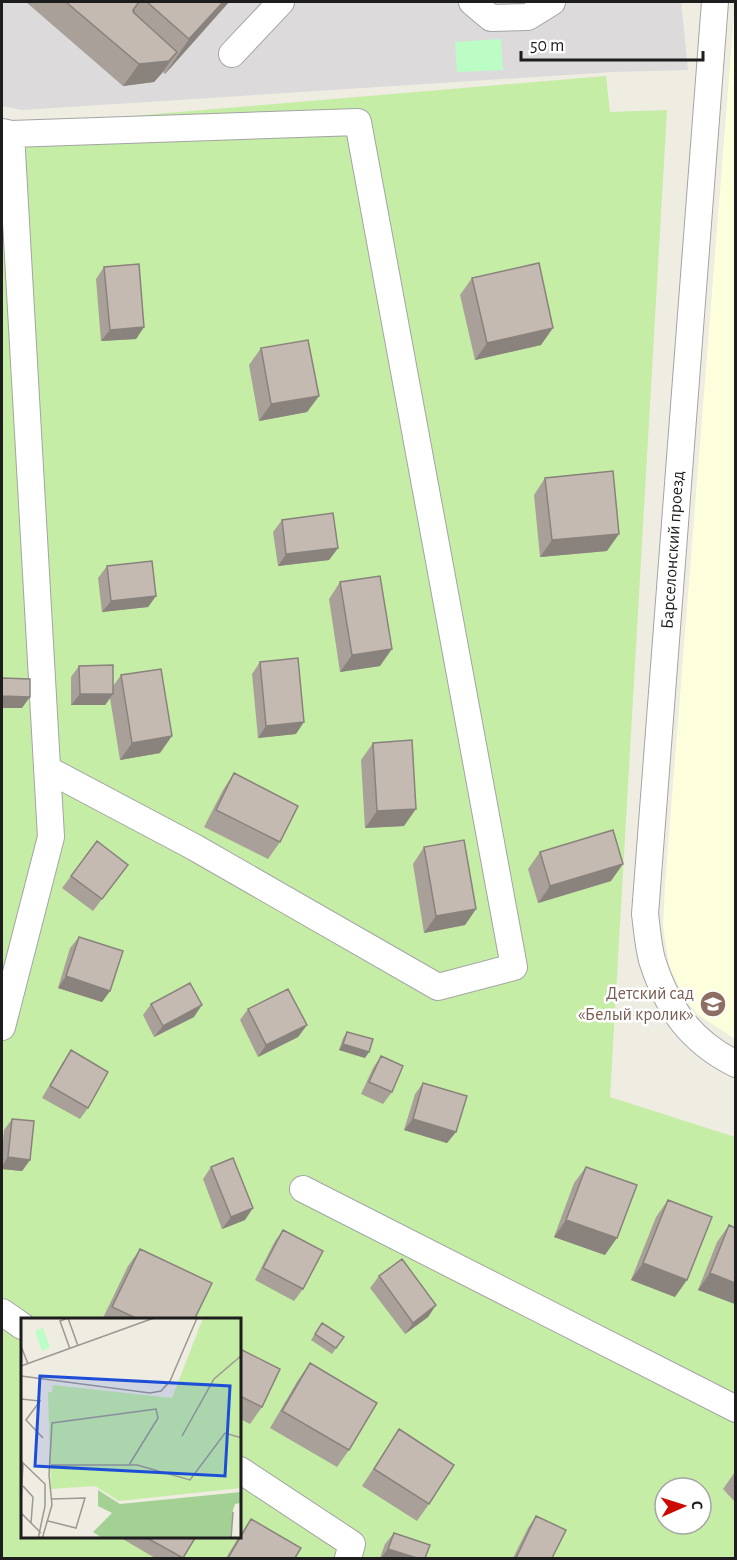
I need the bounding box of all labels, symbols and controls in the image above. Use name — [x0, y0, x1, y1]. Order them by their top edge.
scale bar — [521, 24, 702, 62]
text: 50 m — [530, 37, 564, 55]
street label: Барселонский проезд — [658, 470, 688, 630]
place label: Детский сад «Белый кролик» — [578, 985, 694, 1024]
school or university icon: Детский сад «Белый кролик» — [698, 989, 728, 1019]
inset map — [21, 1318, 242, 1539]
north arrow — [653, 1476, 713, 1536]
text: С — [689, 1500, 705, 1510]

